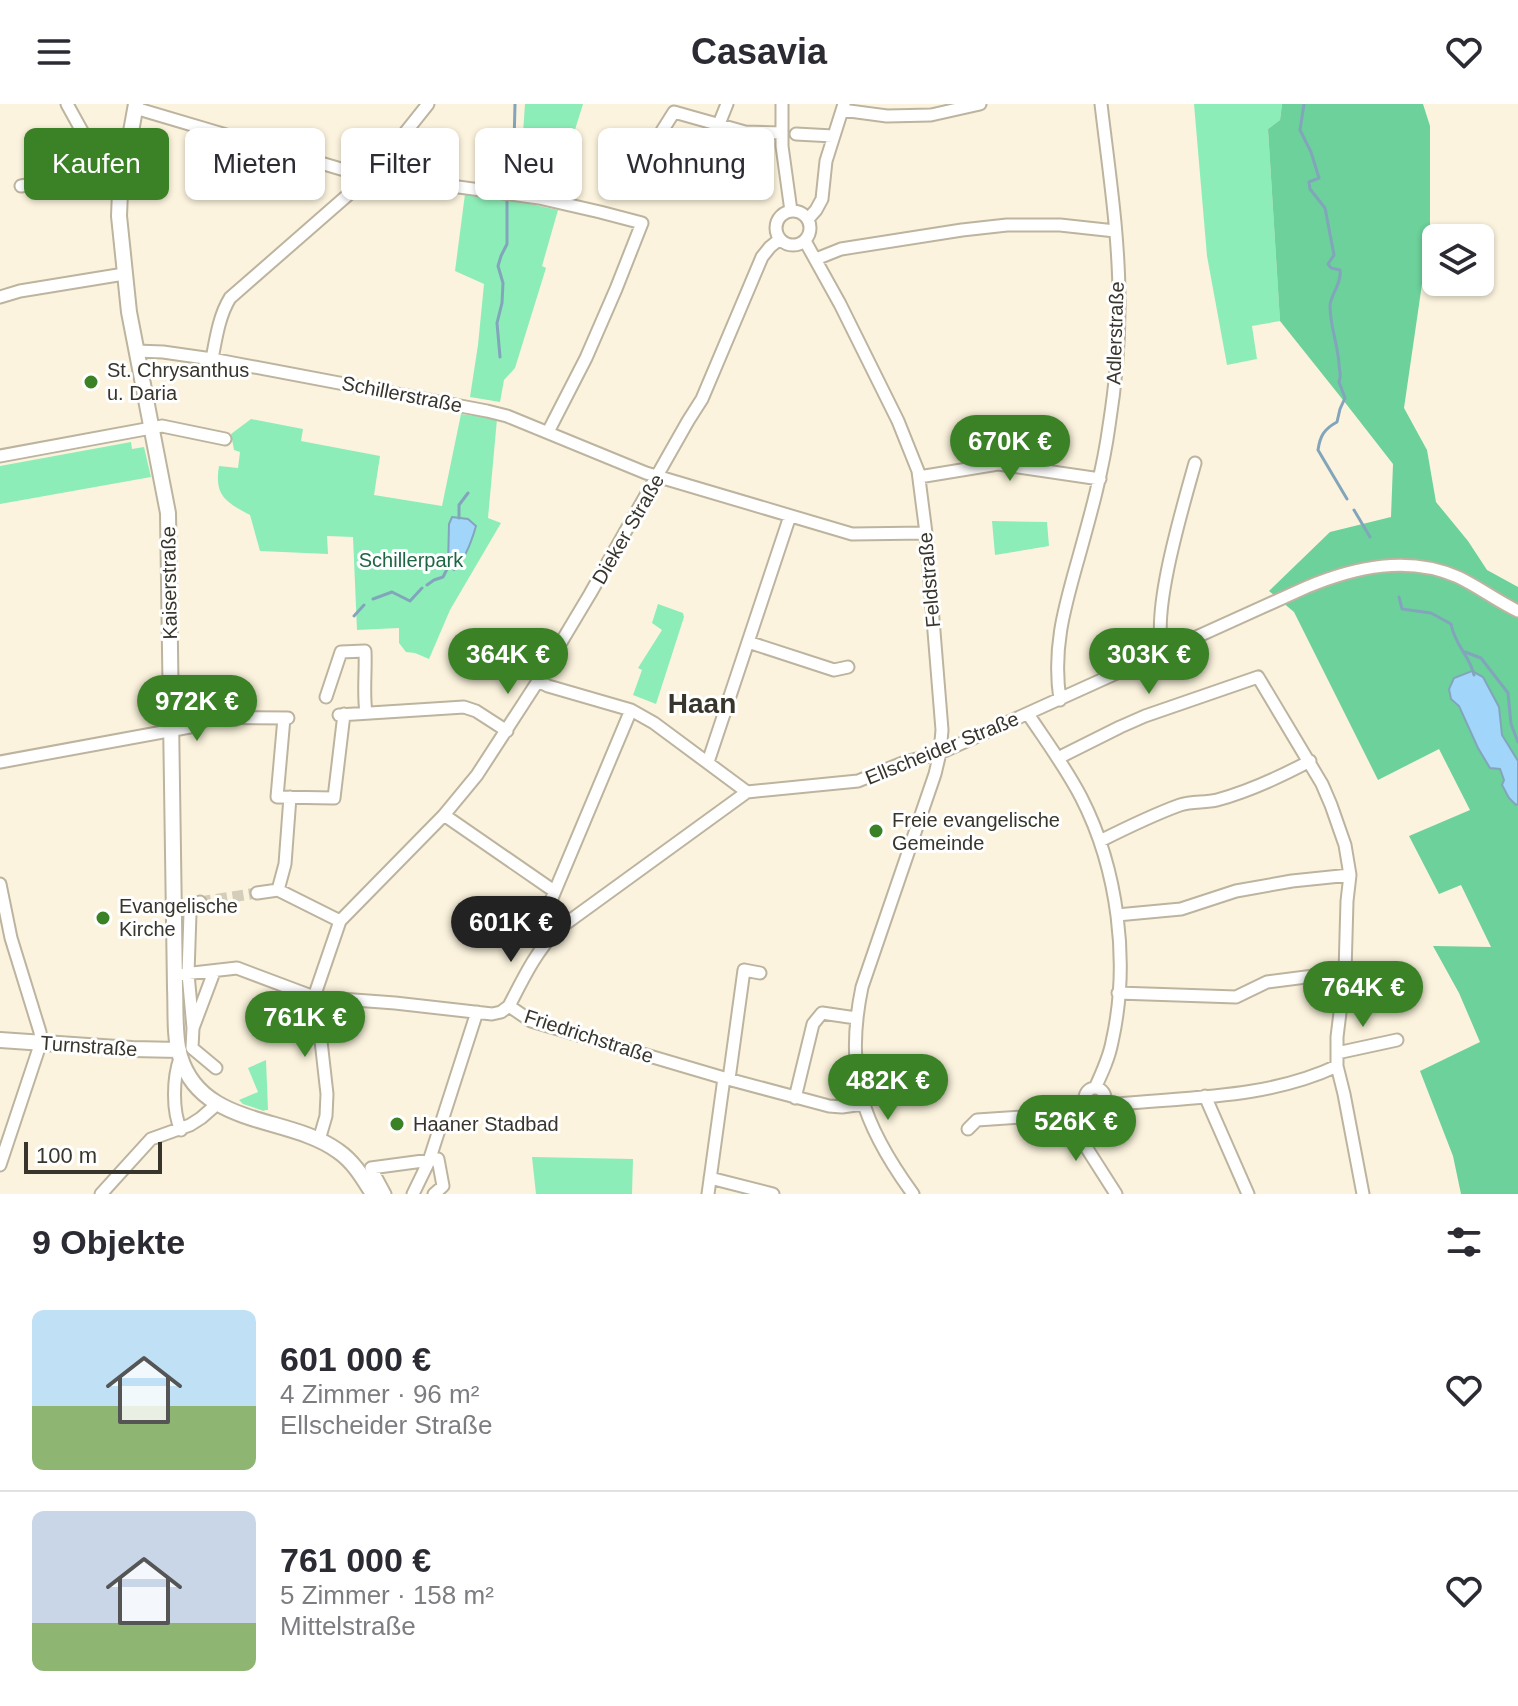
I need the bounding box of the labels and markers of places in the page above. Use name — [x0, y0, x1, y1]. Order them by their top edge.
place label: St. Chrysanthus u. Daria — [107, 359, 249, 404]
marker: St. Chrysanthus u. Daria — [82, 373, 100, 391]
pin: 670K € — [945, 415, 1075, 483]
pin: 364K € — [443, 628, 573, 696]
pin: 303K € — [1084, 628, 1214, 696]
pin: 972K € — [132, 675, 262, 743]
place label: Freie evangelische Gemeinde — [892, 809, 1060, 854]
marker: Freie evangelische Gemeinde — [867, 822, 885, 840]
place label: Evangelische Kirche — [119, 895, 238, 940]
pin: 601K € — [446, 896, 576, 964]
marker: Evangelische Kirche — [94, 909, 112, 927]
pin: 764K € — [1298, 961, 1428, 1029]
pin: 761K € — [240, 991, 370, 1059]
pin: 482K € — [823, 1054, 953, 1122]
pin: 526K € — [1011, 1095, 1141, 1163]
place label: Haaner Stadbad — [413, 1113, 559, 1135]
marker: Haaner Stadbad — [388, 1115, 406, 1133]

